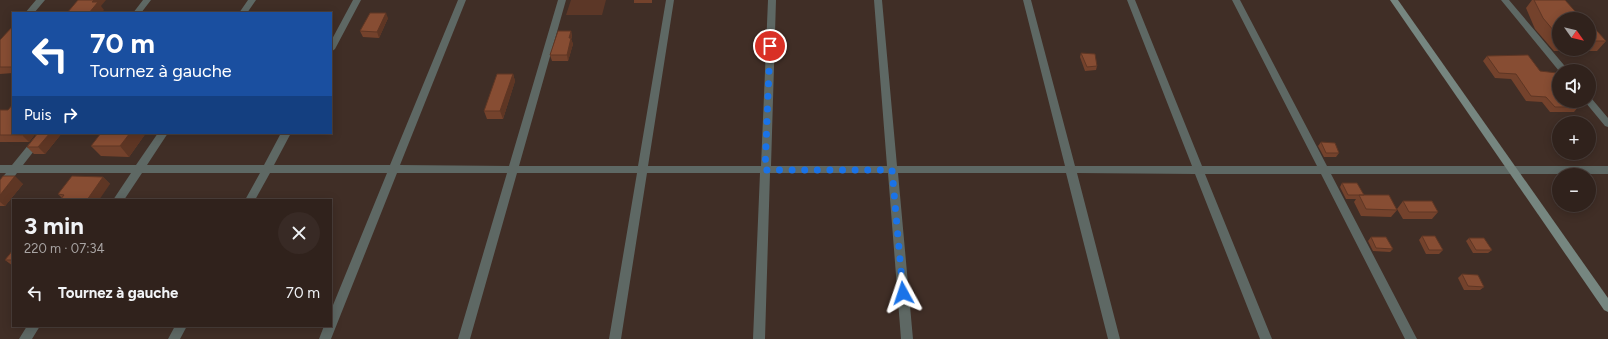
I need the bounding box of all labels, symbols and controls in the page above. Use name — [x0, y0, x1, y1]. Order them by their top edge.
north arrow — [1552, 12, 1596, 56]
map controls — [1552, 12, 1596, 212]
text: 70 m — [90, 26, 155, 60]
icon: left — [24, 28, 76, 80]
pin — [753, 29, 787, 63]
icon: arrive — [759, 35, 781, 57]
text: Tournez à gauche — [90, 60, 232, 82]
button: sound — [1552, 64, 1596, 108]
icon: right — [59, 104, 81, 126]
text: Puis — [24, 106, 51, 124]
button: + — [1552, 116, 1596, 160]
button: − — [1552, 168, 1596, 212]
text: 3 min — [24, 211, 84, 240]
button: close — [278, 212, 320, 254]
text: 220 m · 07:34 — [24, 241, 105, 256]
position arrow — [882, 272, 924, 314]
icon: left — [24, 282, 46, 304]
text: Tournez à gauche — [58, 284, 178, 302]
text: 70 m — [286, 284, 320, 302]

